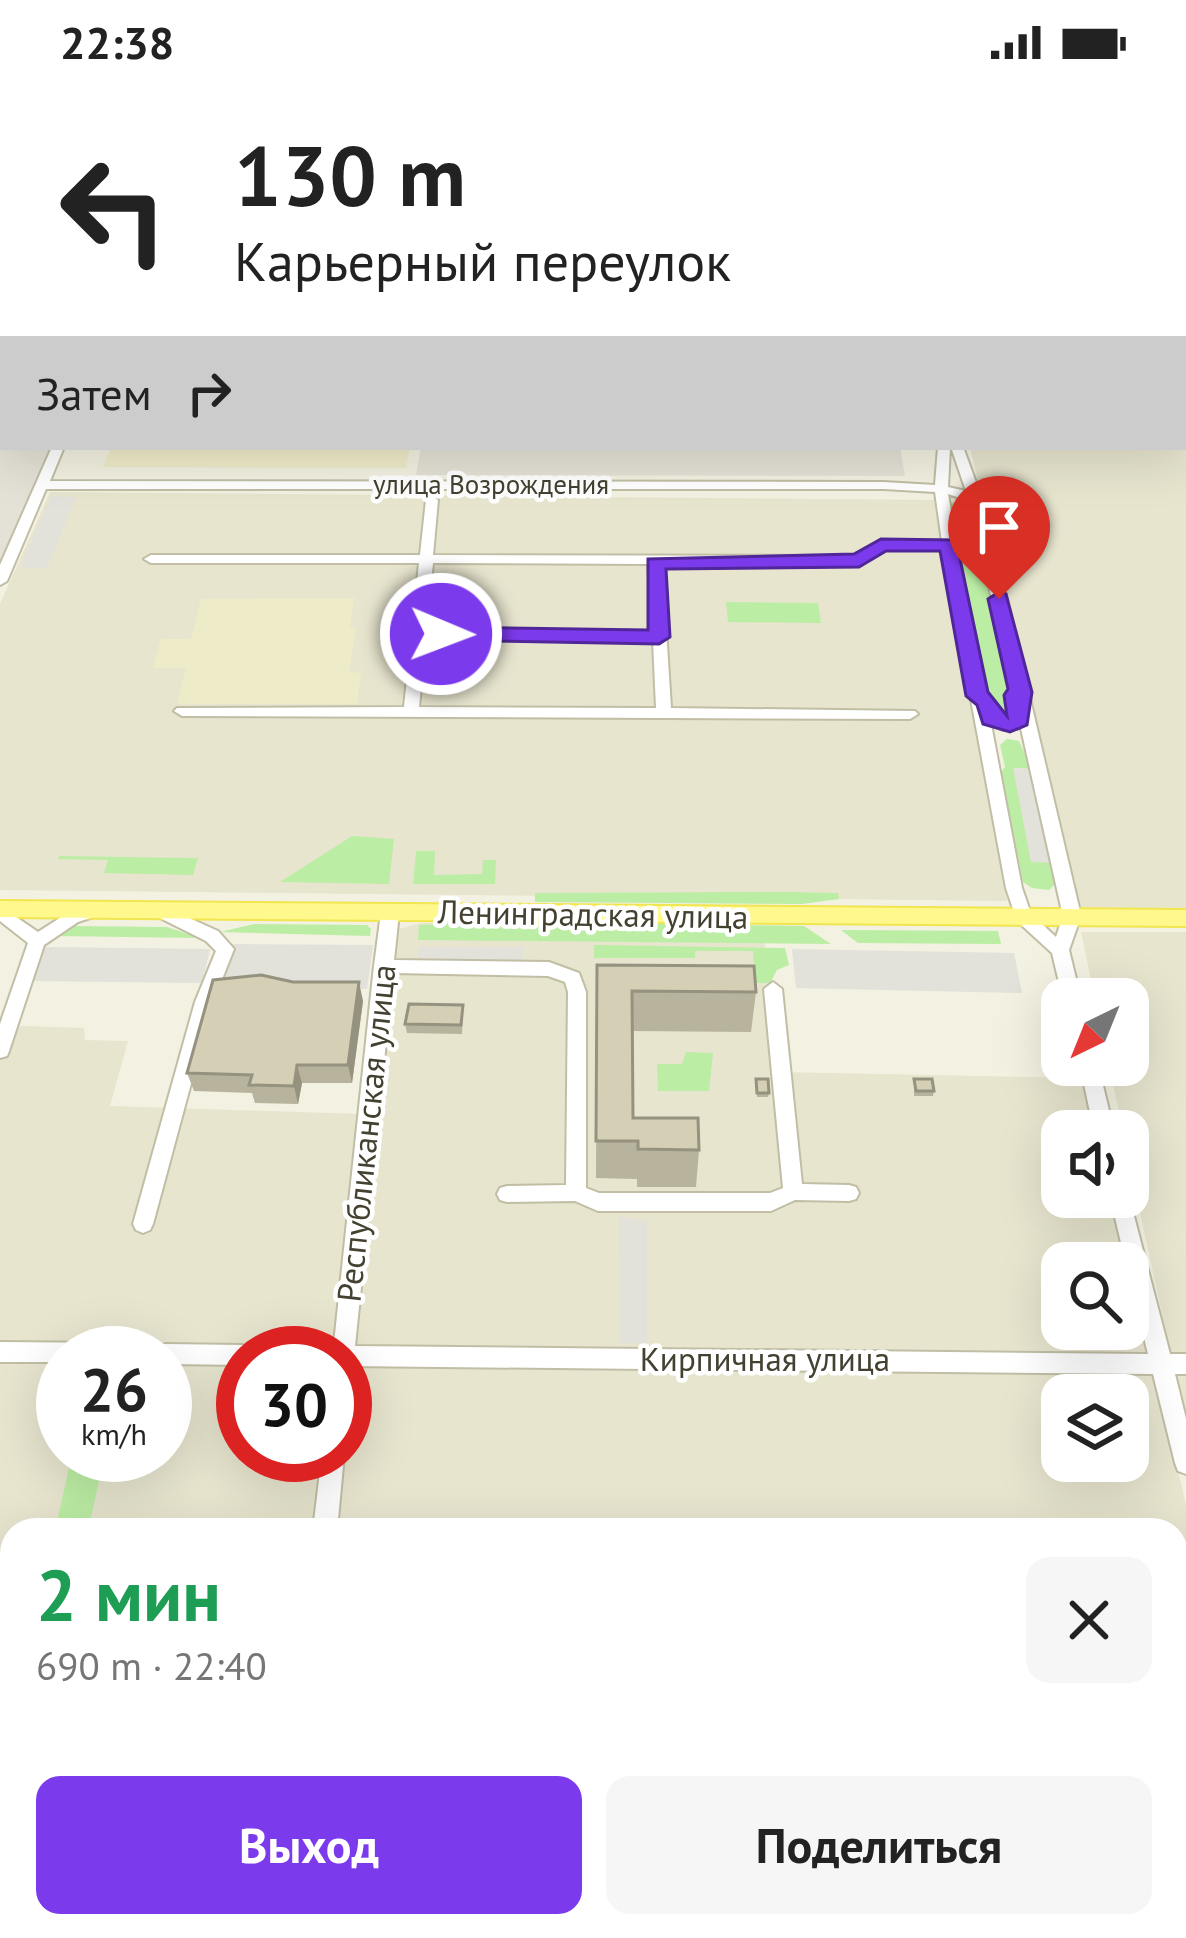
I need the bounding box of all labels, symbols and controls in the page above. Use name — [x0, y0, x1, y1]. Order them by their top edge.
text: 22:38 — [60, 13, 174, 71]
text: 130 m — [234, 120, 466, 229]
icon: left — [36, 132, 192, 288]
text: Карьерный переулок — [234, 226, 731, 296]
icon: right — [176, 360, 242, 426]
text: Затем — [36, 364, 152, 422]
street label: улица Возрождения — [373, 467, 609, 501]
pin — [948, 476, 1050, 599]
icon: arrive — [966, 494, 1032, 560]
position arrow — [378, 571, 504, 697]
street label: Ленинградская улица — [436, 889, 749, 938]
street label: Республиканская улица — [326, 962, 405, 1304]
north arrow — [1041, 978, 1149, 1086]
map controls — [1041, 978, 1149, 1482]
button: sound — [1041, 1110, 1149, 1218]
button: search — [1041, 1242, 1149, 1350]
speed limit sign: 30 — [216, 1326, 372, 1482]
street label: Кирпичная улица — [640, 1337, 890, 1380]
text: 26 — [80, 1350, 148, 1428]
button: layers — [1041, 1374, 1149, 1482]
text: km/h — [81, 1414, 147, 1453]
text: 2 мин — [36, 1548, 221, 1641]
button: close — [1026, 1557, 1152, 1683]
text: 690 m · 22:40 — [36, 1640, 267, 1691]
button: Выход — [36, 1776, 582, 1914]
button: Поделиться — [606, 1776, 1152, 1914]

